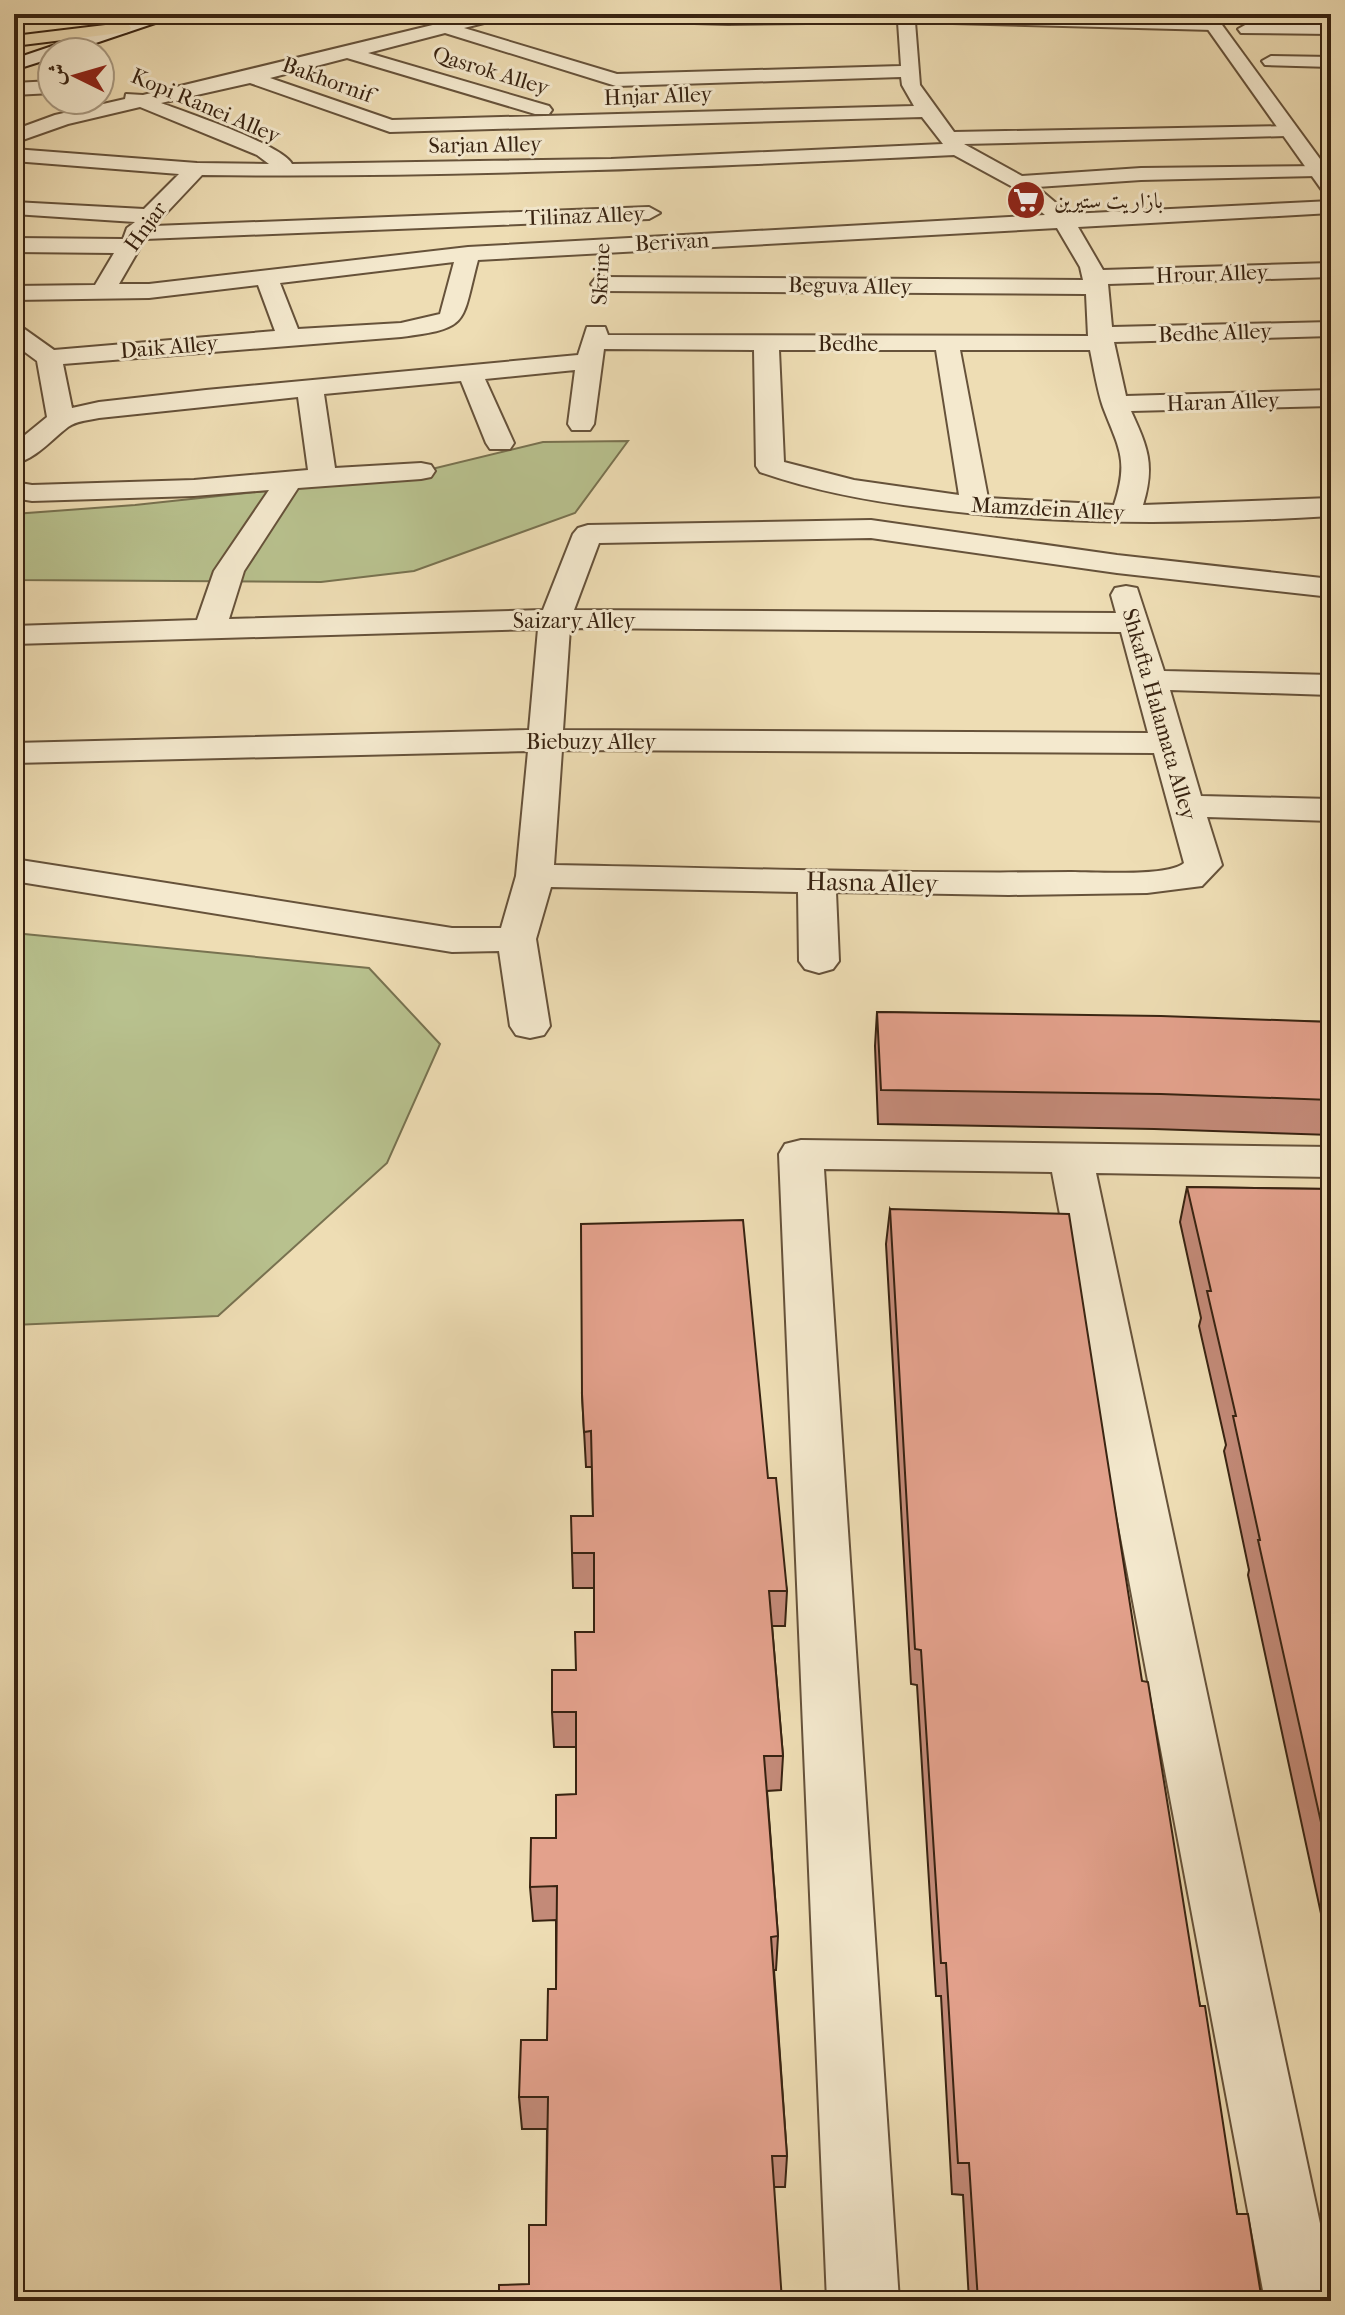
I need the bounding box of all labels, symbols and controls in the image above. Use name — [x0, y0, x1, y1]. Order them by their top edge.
north arrow — [36, 36, 116, 116]
street label: Qasrok Alley — [429, 41, 553, 101]
street label: Bakhornif — [279, 51, 381, 110]
text: ش — [43, 62, 71, 86]
street label: Kopi Ranei Alley — [127, 63, 285, 150]
street label: Hnjar Alley — [603, 81, 714, 111]
street label: Sarjan Alley — [428, 131, 543, 159]
supermarket icon: بازاريت ستيرين — [1005, 179, 1047, 221]
place label: بازاريت ستيرين — [1054, 188, 1163, 214]
street label: Hnjar — [119, 196, 173, 257]
street label: Tilinaz Alley — [525, 201, 646, 231]
street label: Berivan — [634, 227, 710, 257]
street label: Skrine — [586, 242, 616, 306]
street label: Hrour Alley — [1155, 259, 1270, 289]
street label: Beguva Alley — [788, 272, 913, 300]
street label: Bedhe Alley — [1158, 318, 1274, 348]
street label: Daik Alley — [119, 330, 220, 364]
street label: Bedhe — [818, 331, 878, 357]
street label: Haran Alley — [1166, 387, 1281, 417]
street label: Mamzdein Alley — [971, 492, 1127, 526]
street label: Shkafta Halamata Alley — [1116, 606, 1202, 824]
street label: Saizary Alley — [513, 608, 636, 634]
street label: Biebuzy Alley — [526, 729, 657, 755]
street label: Hasna Alley — [806, 866, 940, 899]

